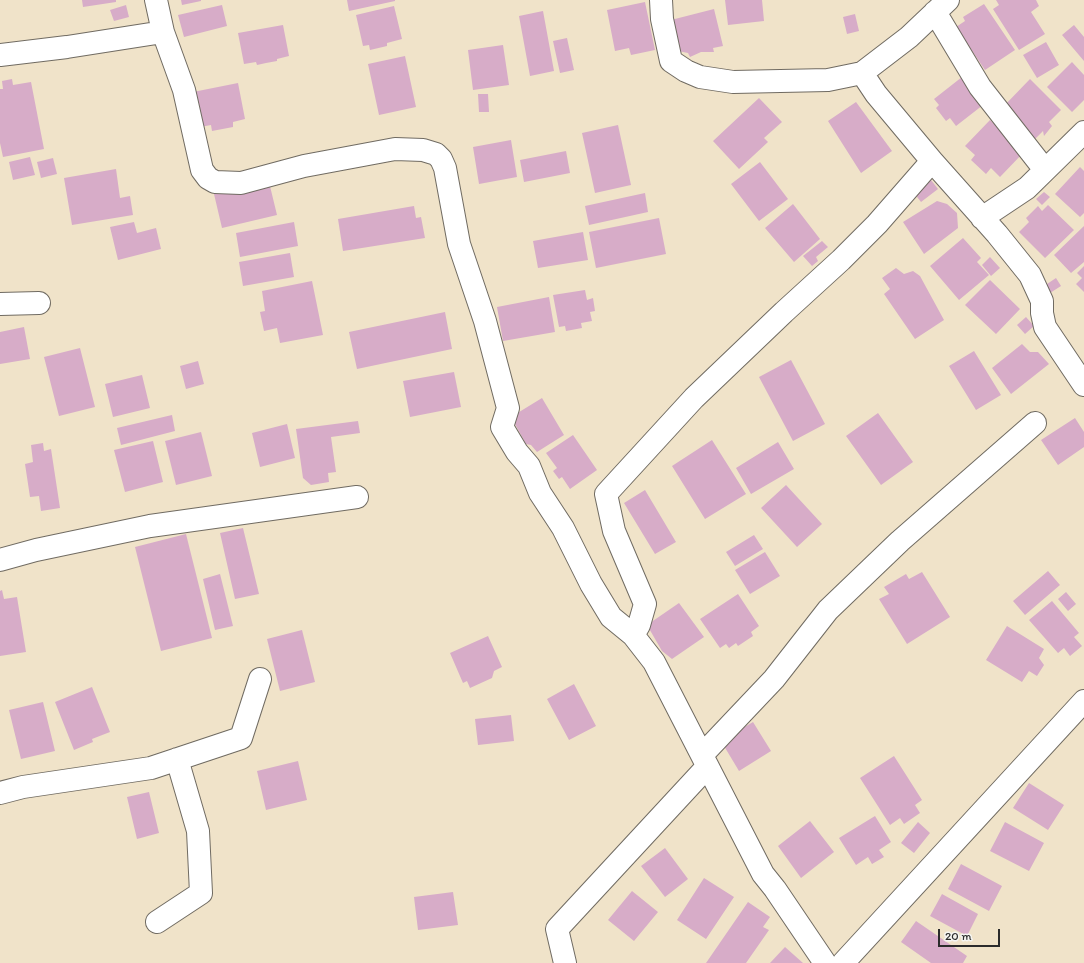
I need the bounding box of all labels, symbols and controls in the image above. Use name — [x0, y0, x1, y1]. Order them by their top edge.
scale bar — [940, 921, 1002, 947]
text: 20 m — [945, 929, 972, 943]

